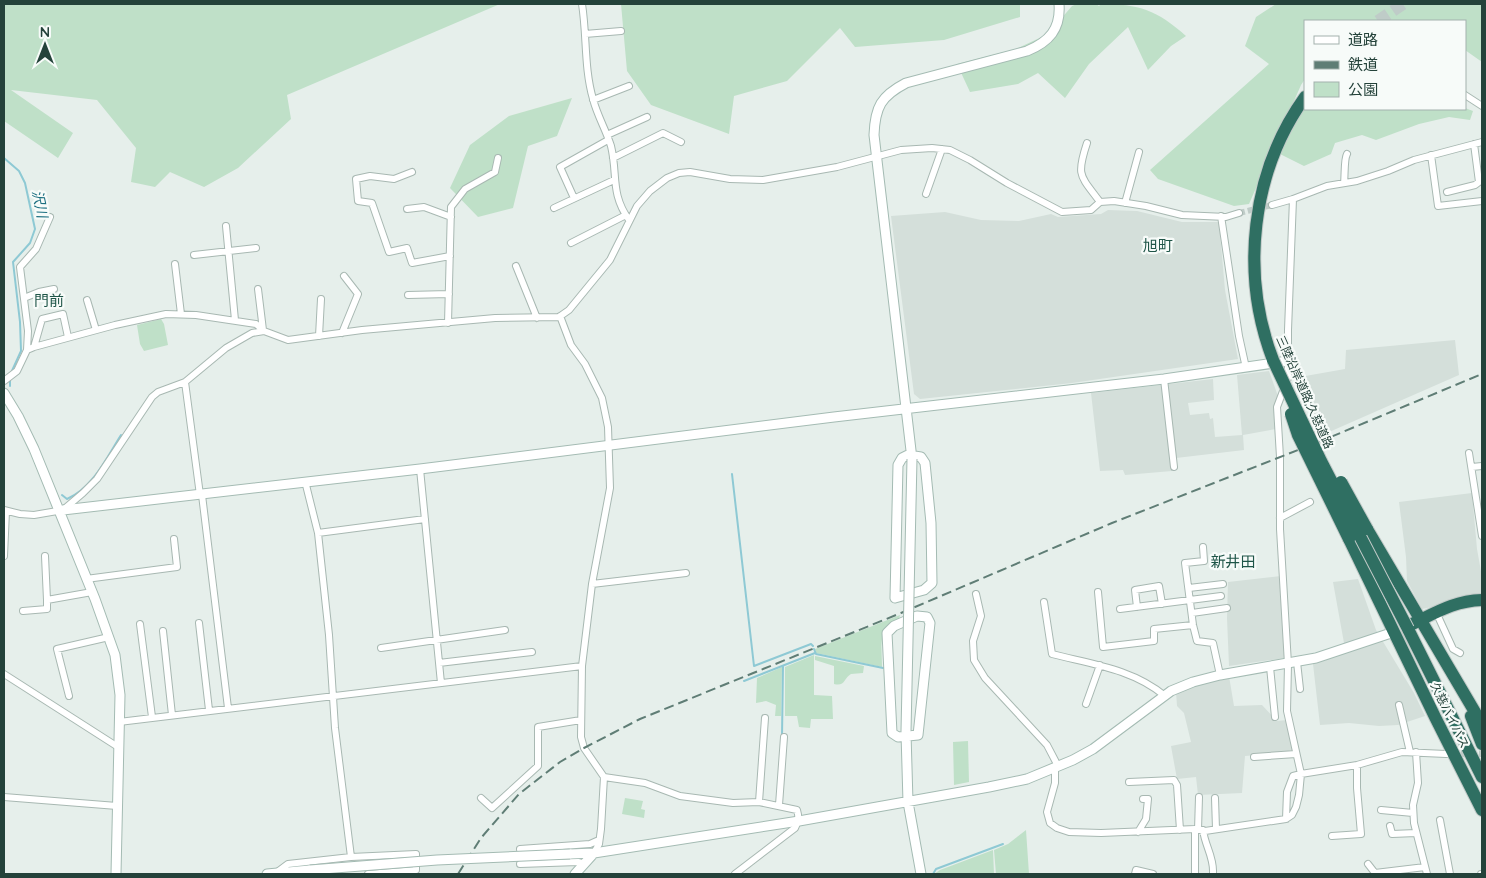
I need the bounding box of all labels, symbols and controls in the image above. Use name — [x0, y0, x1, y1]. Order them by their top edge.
north arrow — [20, 20, 70, 70]
legend — [1304, 20, 1466, 110]
text: N — [40, 23, 50, 41]
text: 道路 — [1348, 30, 1378, 49]
text: 鉄道 — [1348, 55, 1378, 74]
text: 公園 — [1348, 80, 1378, 99]
water label: 沢川 — [28, 188, 52, 222]
district label: 旭町 — [1143, 236, 1173, 255]
district label: 門前 — [34, 291, 64, 310]
street label: 三陸沿岸道路;久慈道路 — [1273, 333, 1337, 451]
district label: 新井田 — [1210, 552, 1256, 571]
street label: 久慈バイパス — [1428, 679, 1472, 751]

